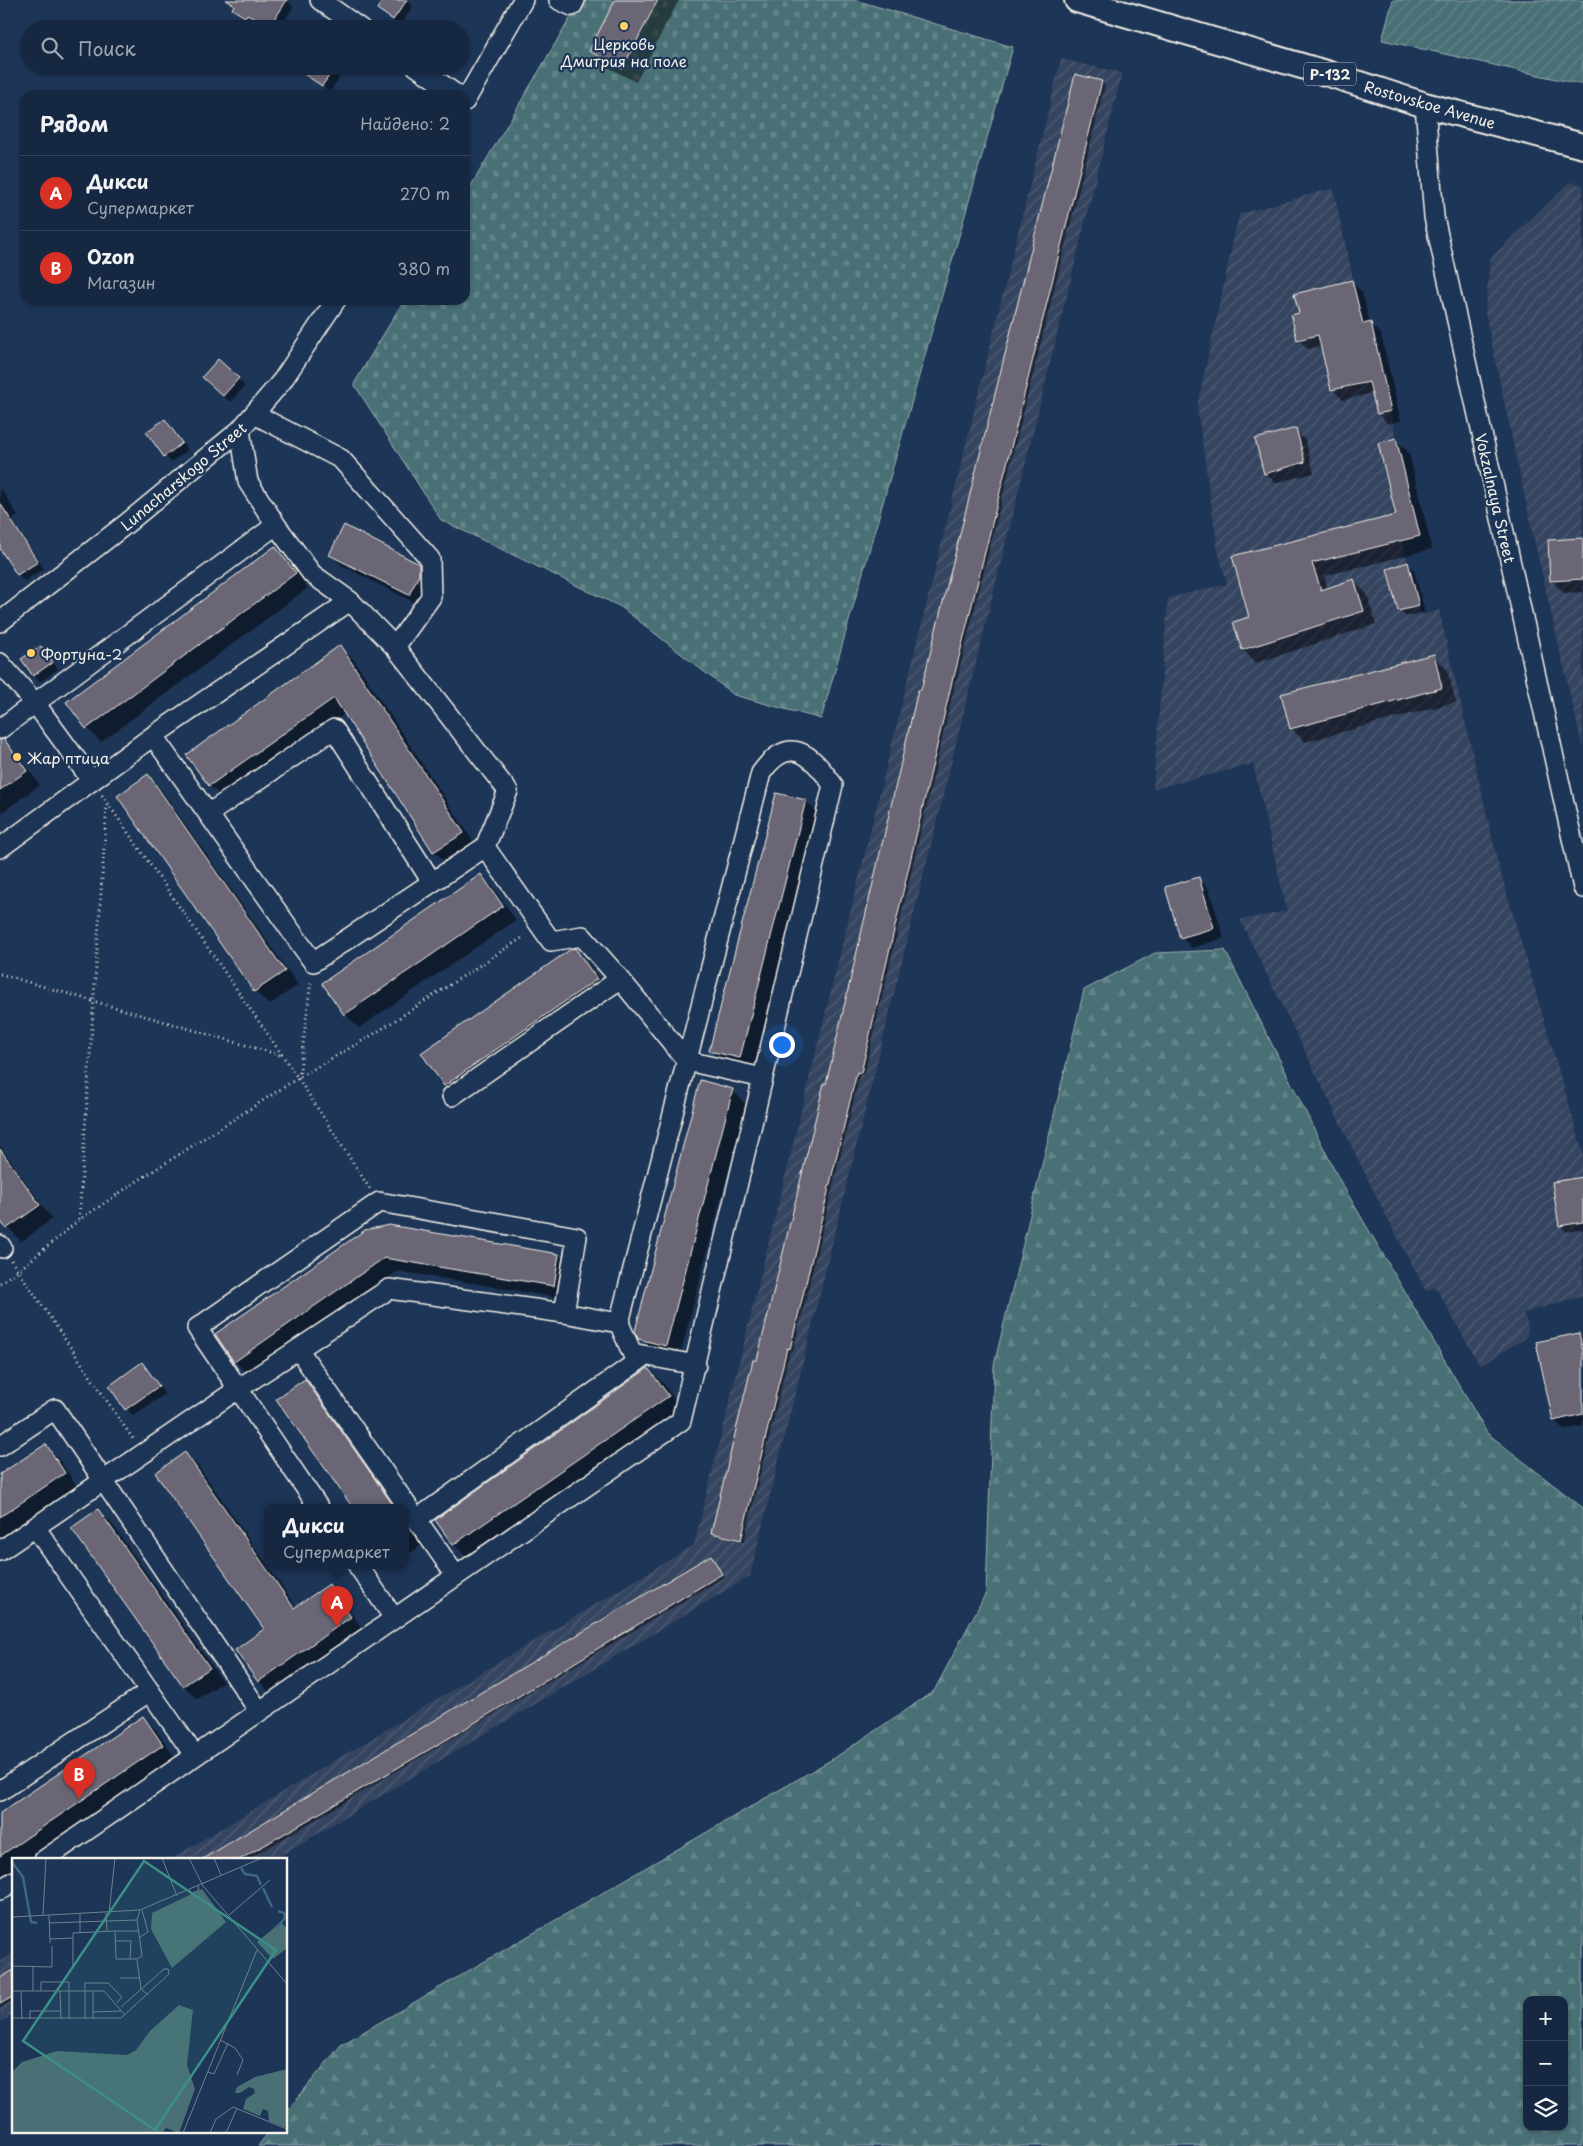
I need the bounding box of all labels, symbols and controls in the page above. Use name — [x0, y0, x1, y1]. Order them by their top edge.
search box — [20, 20, 470, 75]
marker: Церковь Дмитрия на поле — [618, 20, 630, 32]
place label: Церковь Дмитрия на поле — [560, 32, 687, 72]
icon: search — [38, 34, 66, 62]
text: Поиск — [78, 34, 136, 62]
road number: Р-132 — [1304, 62, 1356, 86]
street label: Rostovskoe Avenue — [1362, 74, 1498, 134]
text: Рядом — [40, 107, 108, 139]
text: Найдено: 2 — [360, 111, 450, 135]
text: Дикси — [87, 167, 149, 195]
text: A — [50, 181, 62, 205]
text: 270 m — [400, 181, 450, 205]
text: Супермаркет — [87, 195, 194, 219]
text: Ozon — [87, 242, 135, 270]
text: B — [51, 256, 61, 280]
text: 380 m — [398, 256, 450, 280]
text: Магазин — [87, 270, 156, 294]
street label: Lunacharskogo Street — [115, 416, 251, 536]
street label: Vokzalnaya Street — [1470, 431, 1522, 565]
place label: Фортуна-2 — [41, 642, 122, 665]
marker: Фортуна-2 — [25, 647, 37, 659]
place label: Жар птица — [27, 746, 110, 769]
marker: Жар птица — [11, 751, 23, 763]
your location — [769, 1032, 795, 1058]
popup — [264, 1504, 409, 1569]
text: Дикси — [283, 1511, 345, 1539]
text: Супермаркет — [283, 1539, 390, 1563]
pin: A — [321, 1586, 353, 1627]
pin: B — [63, 1758, 95, 1799]
inset map — [12, 1858, 288, 2134]
map controls — [1523, 1996, 1568, 2131]
button: + — [1523, 1996, 1568, 2041]
button: − — [1523, 2041, 1568, 2086]
button: layers — [1523, 2086, 1568, 2131]

